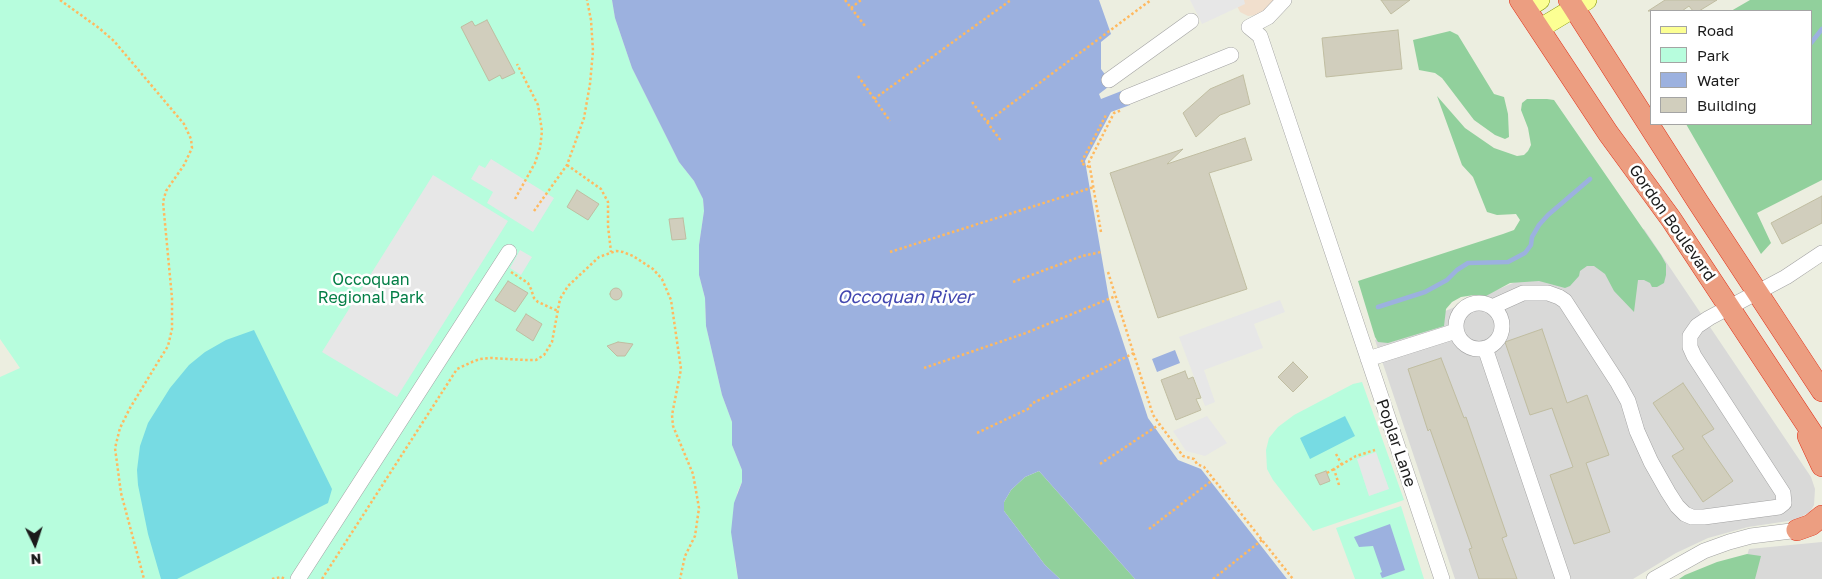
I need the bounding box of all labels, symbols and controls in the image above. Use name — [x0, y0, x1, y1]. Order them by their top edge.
legend — [1650, 10, 1812, 125]
text: Road — [1697, 21, 1734, 39]
text: Park — [1697, 46, 1729, 64]
text: Water — [1697, 71, 1740, 89]
text: Building — [1697, 96, 1757, 114]
street label: Gordon Boulevard — [1625, 161, 1719, 285]
park label: Occoquan Regional Park — [318, 270, 424, 308]
water label: Occoquan River — [837, 286, 973, 308]
street label: Poplar Lane — [1372, 397, 1420, 489]
north arrow — [10, 519, 60, 569]
text: N — [30, 551, 42, 568]

